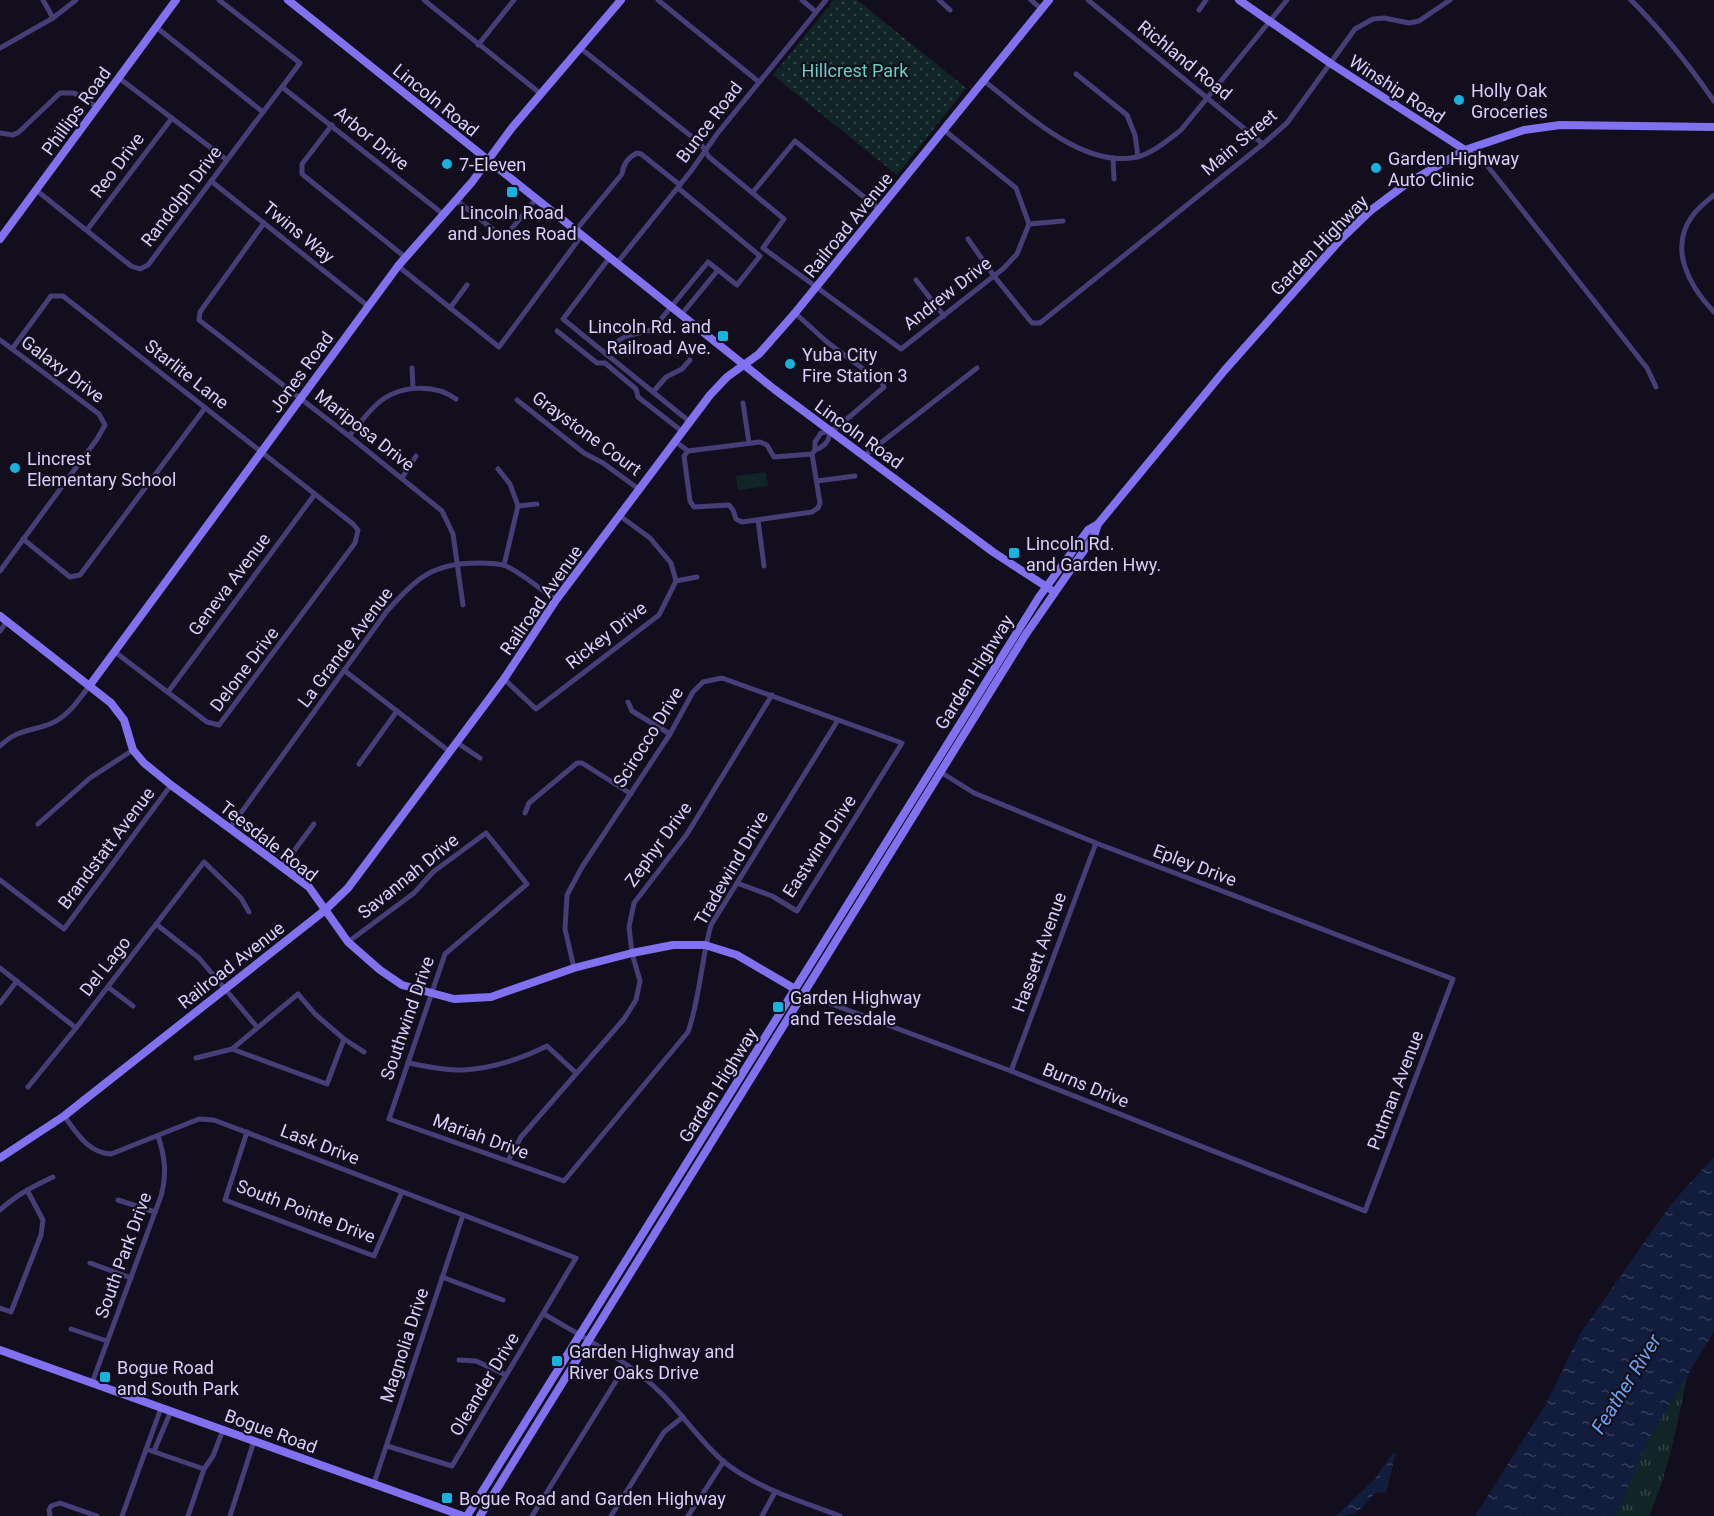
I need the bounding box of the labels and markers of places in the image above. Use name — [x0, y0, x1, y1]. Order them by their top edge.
place label: Holly Oak Groceries — [1471, 80, 1548, 122]
marker: Holly Oak Groceries — [1452, 93, 1466, 107]
place label: Garden Highway Auto Clinic — [1388, 148, 1520, 190]
place label: 7-Eleven — [459, 154, 526, 175]
marker: 7-Eleven — [440, 157, 454, 171]
marker: Garden Highway Auto Clinic — [1369, 161, 1383, 175]
marker: Lincoln Road and Jones Road — [505, 185, 519, 199]
place label: Lincoln Road and Jones Road — [447, 202, 577, 244]
place label: Lincoln Rd. and Railroad Ave. — [588, 316, 711, 358]
marker: Lincoln Rd. and Railroad Ave. — [716, 329, 730, 343]
place label: Yuba City Fire Station 3 — [802, 344, 908, 386]
marker: Yuba City Fire Station 3 — [783, 357, 797, 371]
place label: Lincrest Elementary School — [27, 448, 176, 490]
marker: Lincrest Elementary School — [8, 461, 22, 475]
place label: Lincoln Rd. and Garden Hwy. — [1026, 533, 1161, 575]
marker: Lincoln Rd. and Garden Hwy. — [1007, 546, 1021, 560]
place label: Garden Highway and Teesdale — [790, 987, 922, 1029]
marker: Garden Highway and Teesdale — [771, 1000, 785, 1014]
place label: Garden Highway and River Oaks Drive — [569, 1341, 734, 1383]
marker: Garden Highway and River Oaks Drive — [550, 1354, 564, 1368]
place label: Bogue Road and South Park — [117, 1357, 240, 1399]
marker: Bogue Road and South Park — [98, 1370, 112, 1384]
place label: Bogue Road and Garden Highway — [459, 1488, 726, 1509]
marker: Bogue Road and Garden Highway — [440, 1491, 454, 1505]

